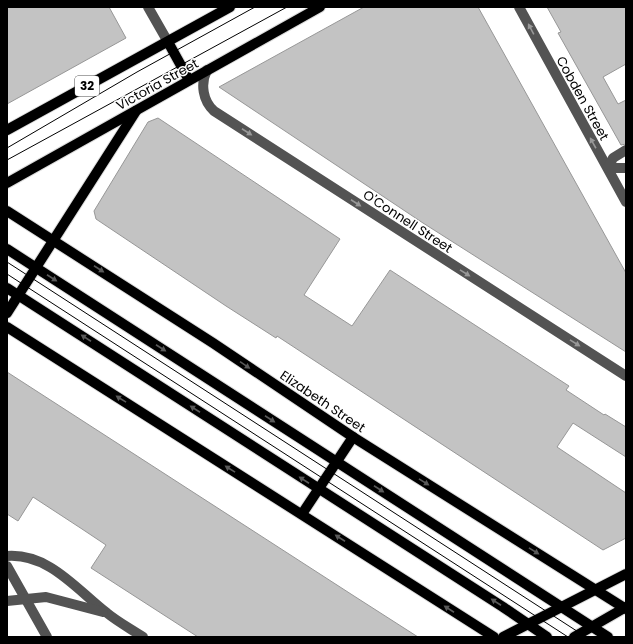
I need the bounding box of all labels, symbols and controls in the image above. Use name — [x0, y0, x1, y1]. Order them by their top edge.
one-way arrow — [528, 23, 534, 35]
street label: Cobden Street — [552, 53, 614, 144]
street label: Victoria Street — [113, 54, 202, 115]
road number: 32 — [75, 76, 99, 96]
one-way arrow — [241, 129, 253, 136]
one-way arrow — [590, 137, 597, 149]
street label: O'Connell Street — [359, 185, 456, 258]
one-way arrow — [351, 199, 361, 207]
one-way arrow — [93, 266, 104, 273]
one-way arrow — [460, 270, 471, 277]
one-way arrow — [46, 274, 57, 282]
one-way arrow — [80, 335, 91, 342]
one-way arrow — [569, 340, 581, 347]
one-way arrow — [156, 344, 166, 352]
one-way arrow — [239, 361, 251, 368]
street label: Elizabeth Street — [276, 366, 369, 437]
one-way arrow — [115, 395, 126, 403]
one-way arrow — [190, 405, 200, 413]
one-way arrow — [264, 415, 276, 422]
one-way arrow — [225, 465, 236, 472]
one-way arrow — [298, 476, 310, 483]
one-way arrow — [418, 478, 430, 485]
one-way arrow — [374, 485, 384, 493]
one-way arrow — [335, 534, 345, 542]
one-way arrow — [528, 547, 540, 554]
one-way arrow — [490, 599, 502, 606]
one-way arrow — [444, 605, 455, 612]

